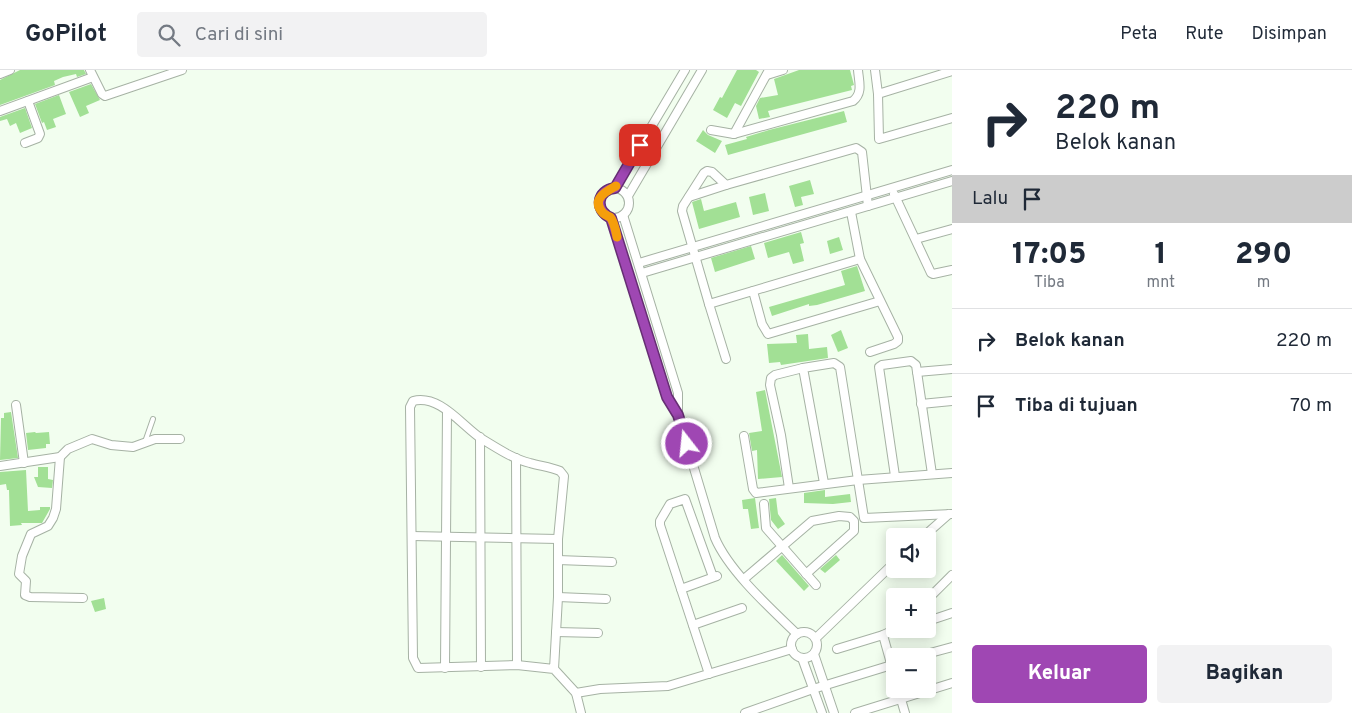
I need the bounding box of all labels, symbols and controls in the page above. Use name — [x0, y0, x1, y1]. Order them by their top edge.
search box — [137, 12, 487, 57]
text: GoPilot — [25, 20, 107, 50]
icon: search — [155, 21, 183, 49]
text: Cari di sini — [195, 23, 283, 47]
text: Peta — [1120, 23, 1157, 46]
text: Rute — [1185, 23, 1223, 46]
text: Disimpan — [1251, 23, 1327, 46]
text: 220 m — [1055, 87, 1160, 131]
icon: right — [972, 90, 1037, 155]
pin — [619, 124, 661, 166]
text: Belok kanan — [1055, 130, 1176, 157]
icon: arrive — [626, 131, 654, 159]
icon: arrive — [1018, 185, 1046, 213]
text: Lalu — [972, 187, 1008, 211]
text: 17:05 — [1012, 237, 1086, 274]
text: 1 — [1155, 237, 1167, 274]
text: 290 — [1235, 237, 1292, 274]
text: Tiba — [1034, 273, 1065, 293]
text: mnt — [1146, 273, 1175, 293]
text: m — [1257, 273, 1270, 293]
icon: right — [972, 327, 1000, 355]
text: Belok kanan — [1015, 329, 1125, 353]
text: 220 m — [1276, 329, 1332, 353]
icon: arrive — [972, 392, 1000, 420]
text: Tiba di tujuan — [1015, 394, 1138, 418]
text: 70 m — [1290, 394, 1332, 418]
position arrow — [660, 417, 712, 469]
map controls — [886, 528, 936, 698]
button: sound — [886, 528, 936, 578]
button: + — [886, 588, 936, 638]
button: Keluar — [972, 645, 1147, 703]
button: Bagikan — [1157, 645, 1332, 703]
button: − — [886, 648, 936, 698]

